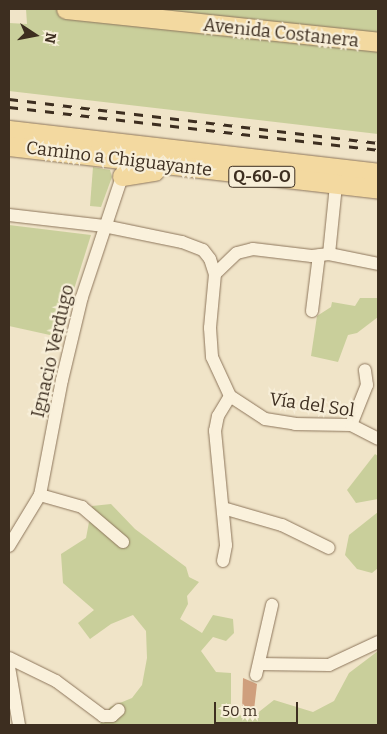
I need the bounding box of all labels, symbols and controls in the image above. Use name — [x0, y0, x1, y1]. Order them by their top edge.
north arrow — [10, 10, 60, 60]
street label: Avenida Costanera — [202, 14, 360, 52]
text: N — [41, 31, 60, 45]
street label: Camino a Chiguayante — [25, 137, 213, 181]
road number: Q-60-O — [228, 163, 296, 190]
street label: Ignacio Verdugo — [27, 282, 79, 420]
street label: Vía del Sol — [268, 388, 356, 422]
scale bar — [217, 692, 301, 724]
text: 50 m — [222, 702, 257, 720]

